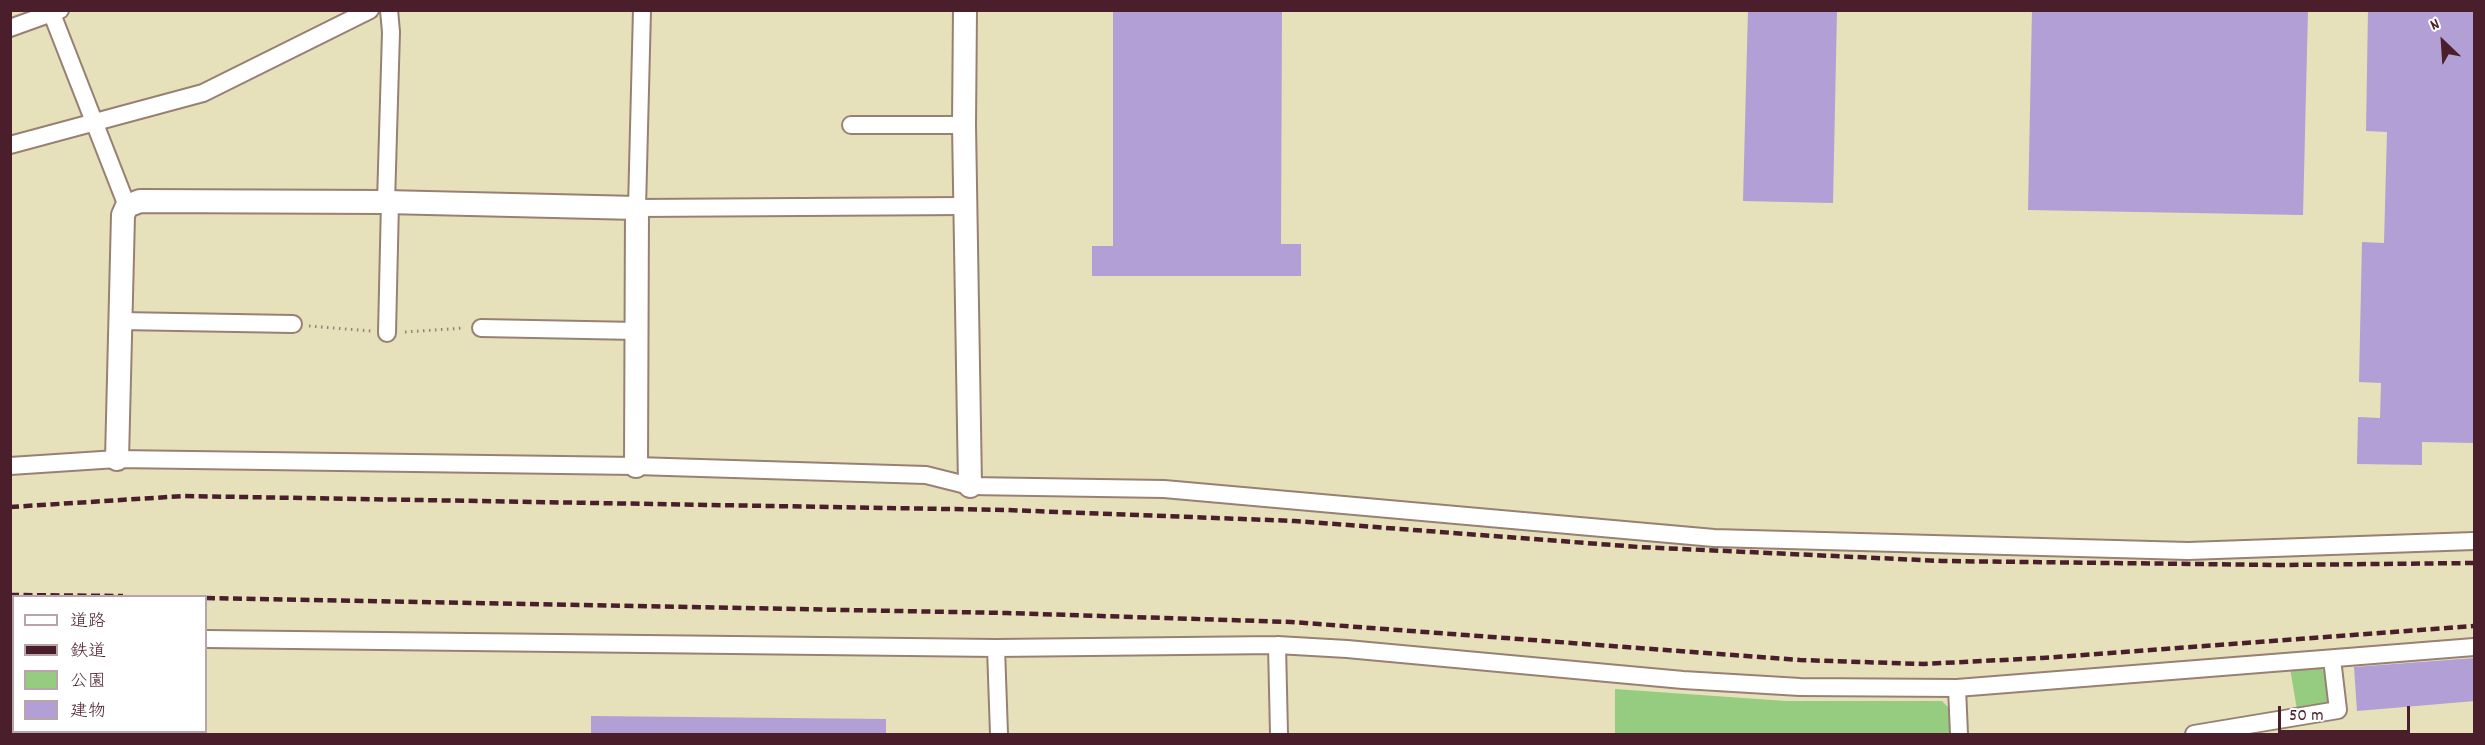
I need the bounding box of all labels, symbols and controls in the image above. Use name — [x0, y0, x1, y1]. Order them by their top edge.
north arrow — [2413, 12, 2473, 72]
text: N — [2427, 13, 2444, 37]
legend — [12, 595, 207, 733]
text: 道路 — [70, 610, 106, 635]
text: 鉄道 — [70, 640, 106, 665]
text: 公園 — [70, 670, 106, 695]
scale bar — [2281, 694, 2413, 732]
text: 建物 — [70, 700, 106, 725]
text: 50 m — [2289, 704, 2324, 729]

